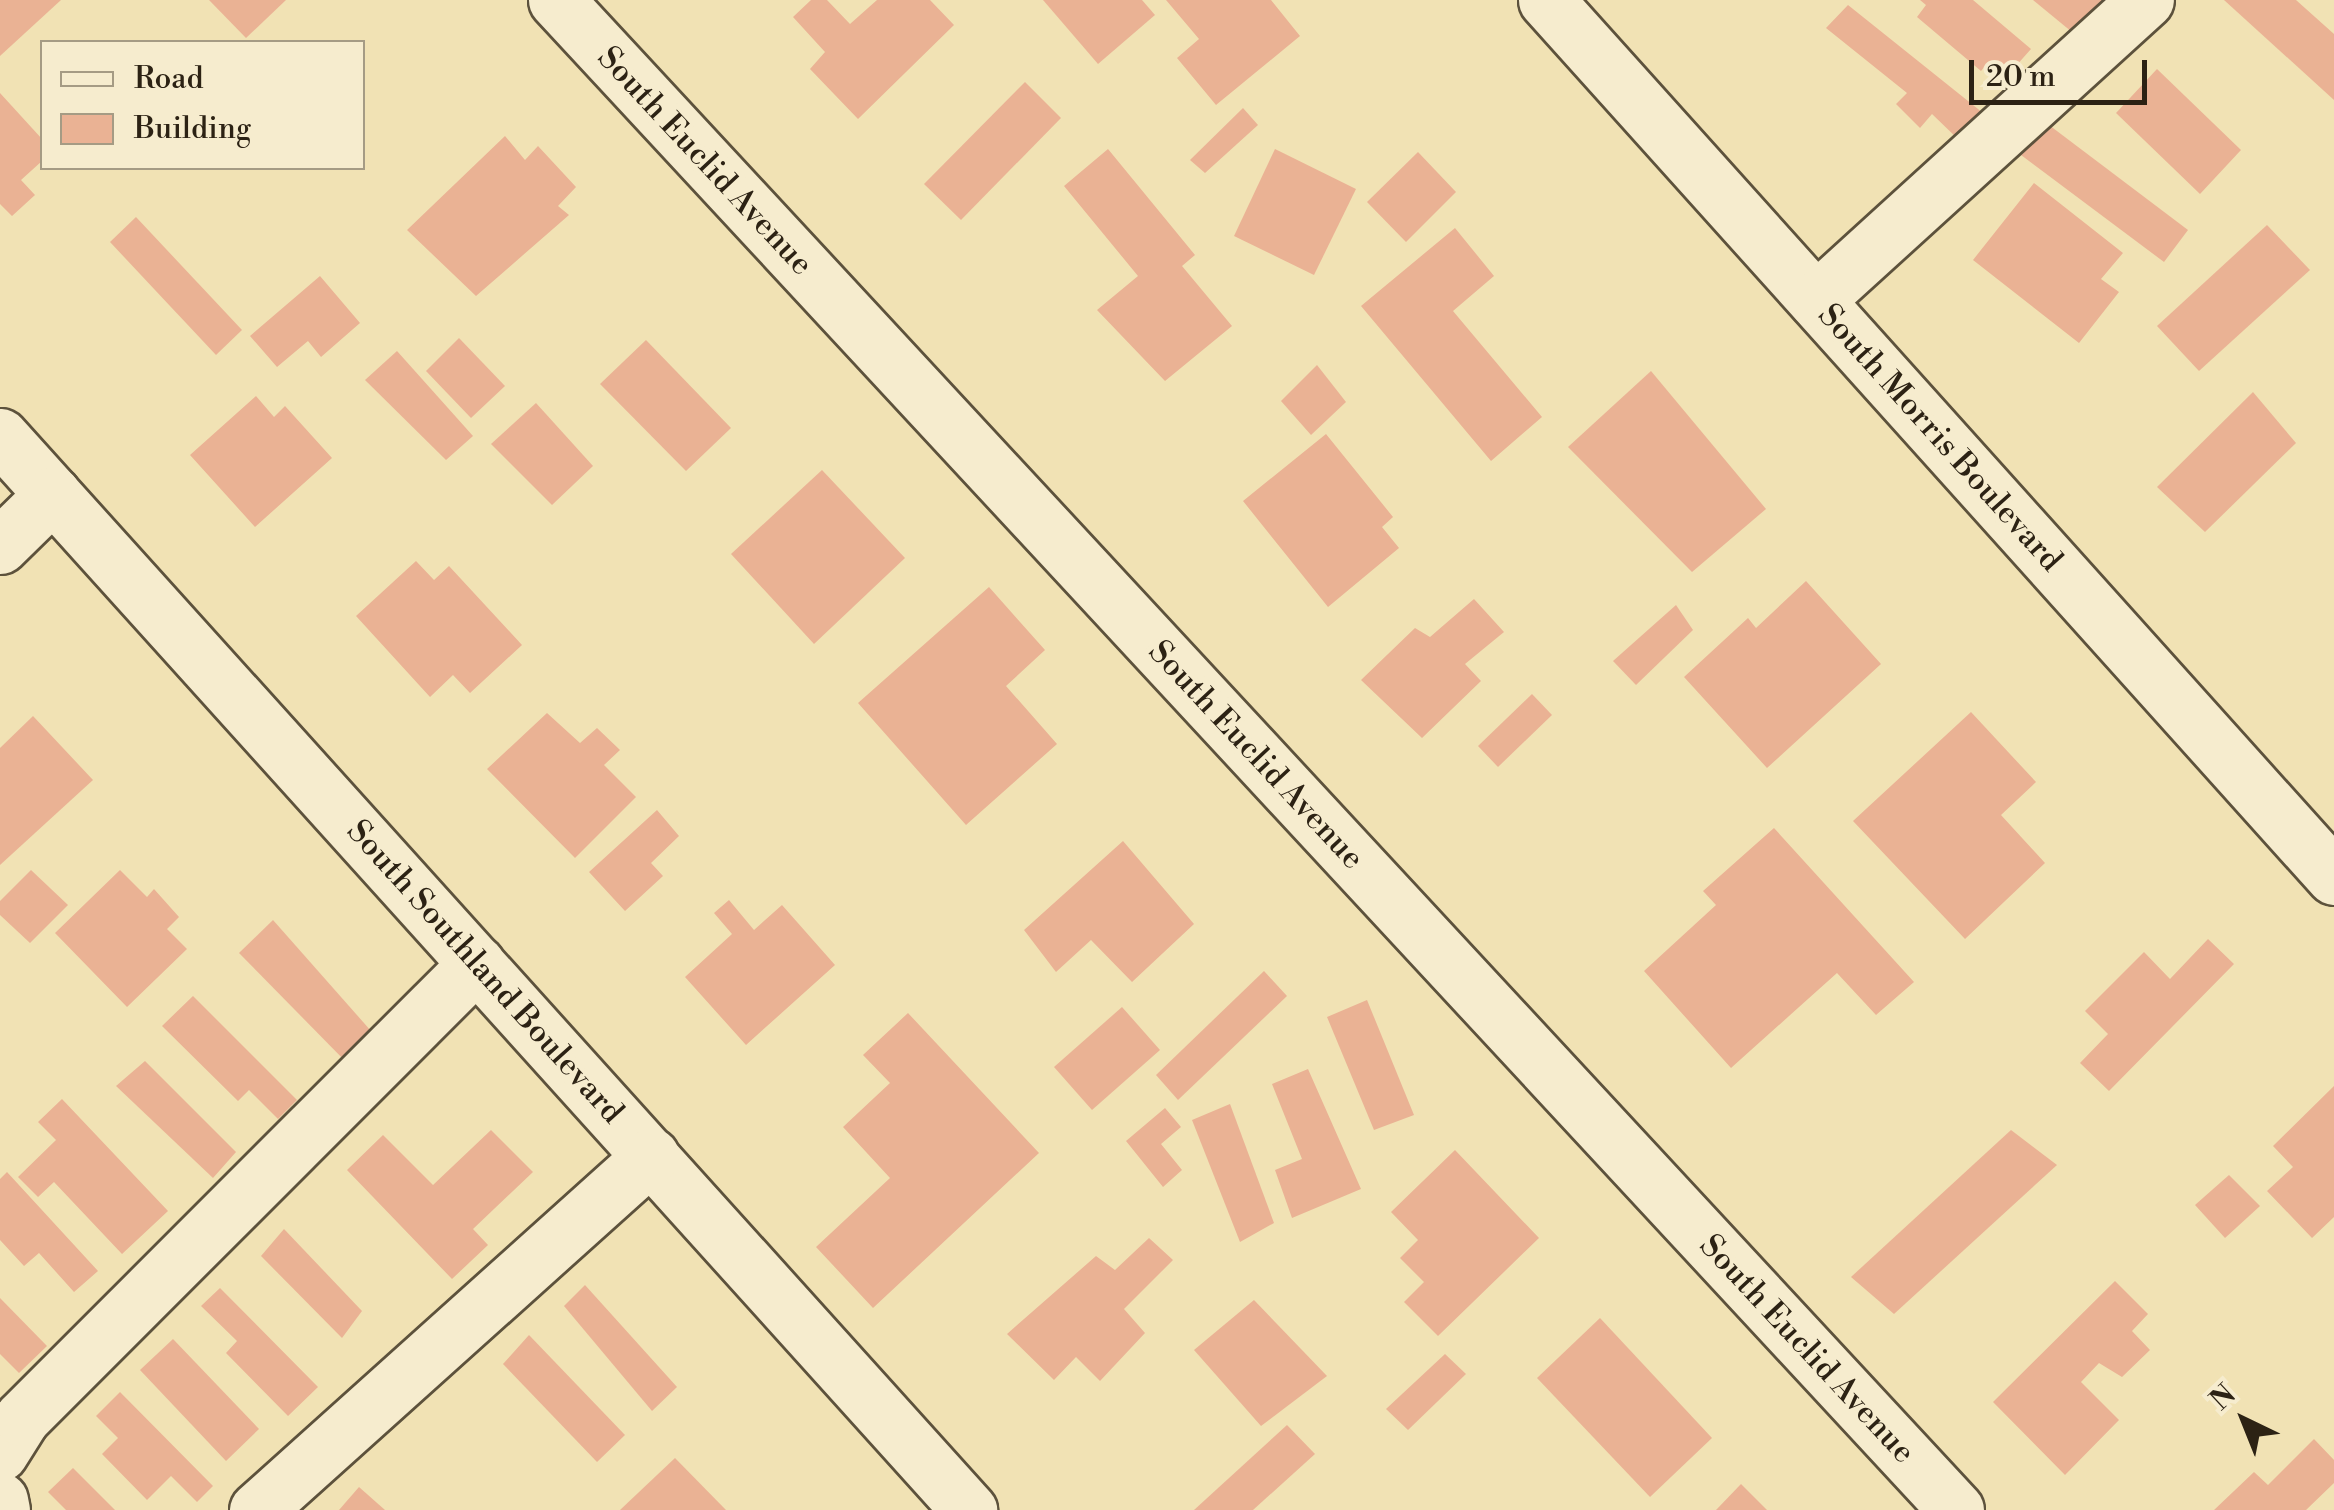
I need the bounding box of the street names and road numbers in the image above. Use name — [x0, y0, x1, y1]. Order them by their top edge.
street label: South Euclid Avenue — [589, 39, 821, 283]
street label: South Morris Boulevard — [1810, 296, 2070, 580]
street label: South Euclid Avenue — [1140, 633, 1372, 877]
street label: South Southland Boulevard — [339, 812, 631, 1132]
street label: South Euclid Avenue — [1691, 1227, 1923, 1471]

